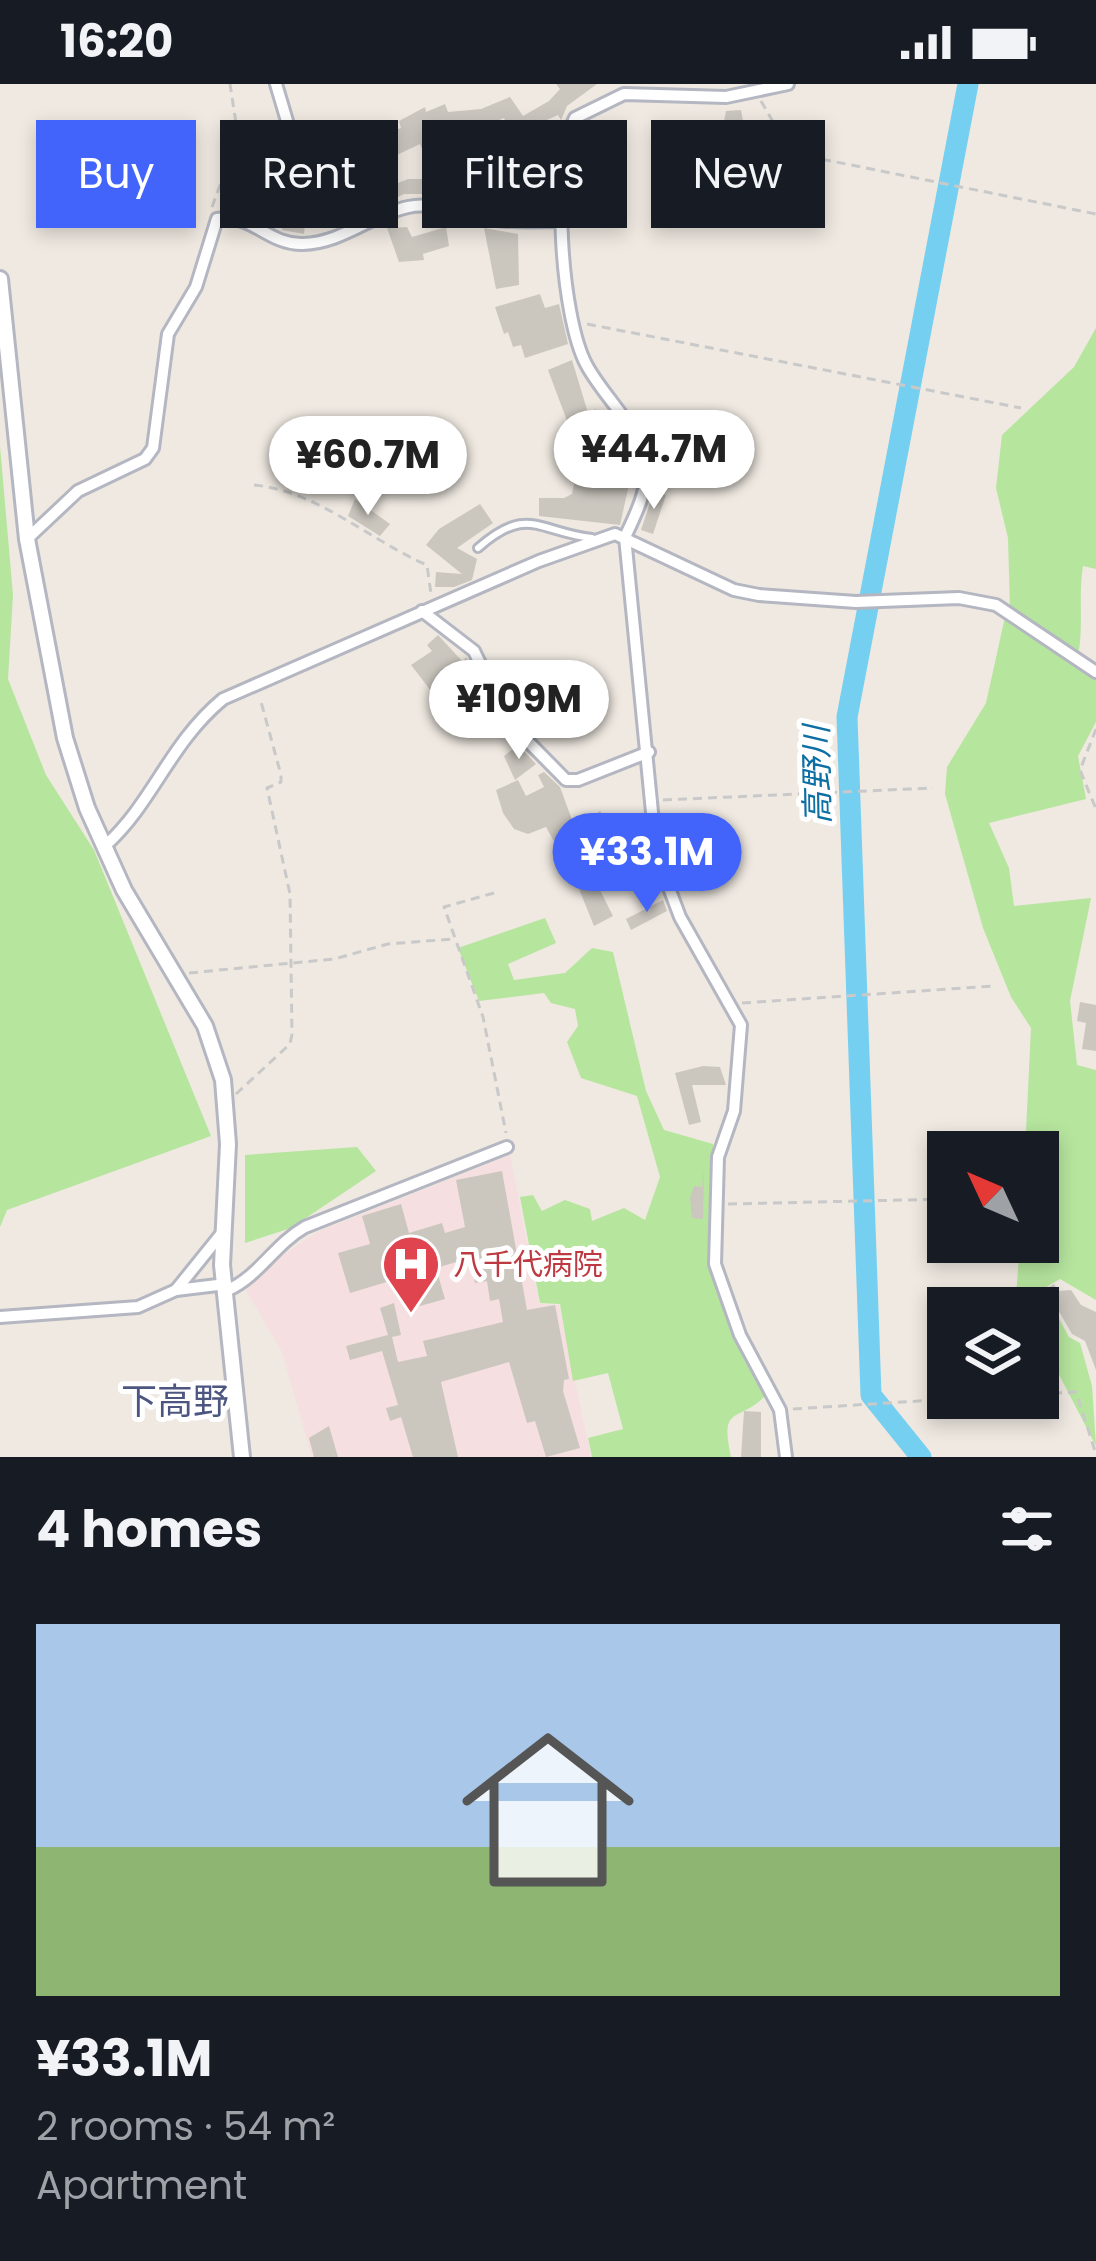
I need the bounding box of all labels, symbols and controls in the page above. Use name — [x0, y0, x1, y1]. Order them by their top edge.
text: 16:20 — [60, 10, 173, 73]
chip: Buy — [36, 120, 196, 228]
chip: Rent — [220, 120, 398, 228]
chip: Filters — [422, 120, 627, 228]
chip: New — [651, 120, 825, 228]
pin: ¥44.7M — [556, 410, 752, 512]
pin: ¥60.7M — [270, 416, 466, 518]
text: ¥44.7M — [581, 421, 727, 476]
text: ¥60.7M — [296, 427, 440, 482]
pin: ¥109M — [435, 660, 603, 762]
text: ¥109M — [456, 671, 582, 726]
water label: 高野川 — [793, 722, 841, 825]
pin: ¥33.1M — [549, 813, 745, 915]
text: ¥33.1M — [580, 824, 714, 879]
north arrow — [927, 1131, 1059, 1263]
map controls — [927, 1131, 1059, 1419]
hospital icon: 八千代病院 — [380, 1233, 442, 1315]
place label: 八千代病院 — [453, 1243, 603, 1286]
button: layers — [927, 1287, 1059, 1419]
district label: 下高野 — [121, 1376, 229, 1427]
text: 4 homes — [36, 1493, 262, 1565]
icon: filters — [994, 1496, 1060, 1562]
icon: home — [440, 1702, 656, 1918]
text: ¥33.1M — [36, 2022, 212, 2094]
text: 2 rooms · 54 m² — [36, 2099, 335, 2154]
text: Apartment — [36, 2158, 247, 2213]

